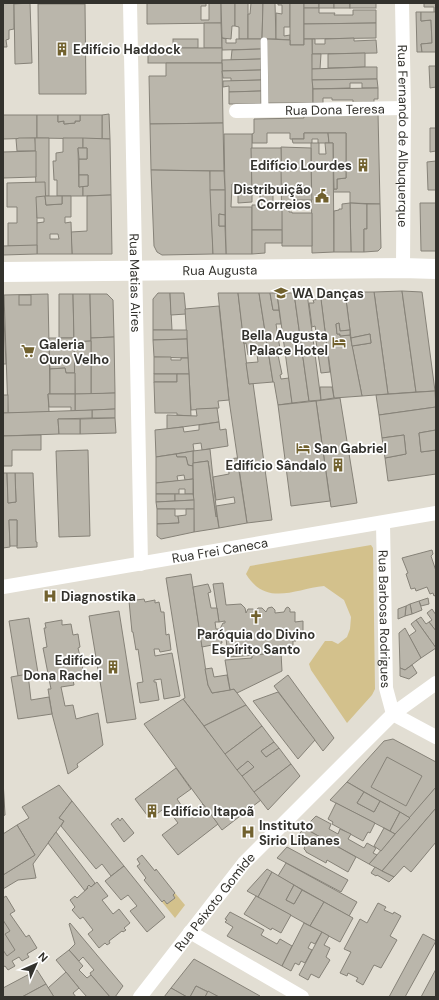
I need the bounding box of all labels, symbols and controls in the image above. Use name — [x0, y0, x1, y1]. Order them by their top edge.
building icon: Edifício Haddock — [54, 41, 70, 57]
place label: Edifício Haddock — [73, 41, 181, 58]
street label: Rua Fernando de Albuquerque — [394, 44, 413, 227]
street label: Rua Dona Teresa — [285, 100, 385, 119]
place label: Edifício Lourdes — [250, 157, 352, 174]
building icon: Edifício Lourdes — [355, 157, 371, 173]
place label: Distribuição Correios — [233, 181, 311, 213]
public building icon: Distribuição Correios — [314, 188, 330, 204]
street label: Rua Matias Aires — [126, 233, 145, 333]
street label: Rua Augusta — [182, 261, 257, 279]
school or university icon: WA Danças — [273, 285, 289, 301]
place label: WA Danças — [292, 285, 364, 302]
place label: Bella Augusta Palace Hotel — [241, 327, 328, 359]
hotel icon: Bella Augusta Palace Hotel — [331, 334, 347, 350]
place label: Galeria Ouro Velho — [39, 336, 109, 368]
supermarket icon: Galeria Ouro Velho — [20, 343, 36, 359]
hotel icon: San Gabriel — [295, 440, 311, 456]
place label: San Gabriel — [314, 440, 387, 457]
place label: Edifício Sândalo — [226, 457, 327, 474]
building icon: Edifício Sândalo — [330, 457, 346, 473]
street label: Rua Frei Caneca — [171, 533, 269, 566]
street label: Rua Barbosa Rodrigues — [375, 550, 394, 688]
hospital icon: Diagnostika — [42, 588, 58, 604]
place label: Diagnostika — [61, 588, 136, 605]
church icon: Paróquia do Divino Espírito Santo — [248, 609, 264, 625]
place label: Paróquia do Divino Espírito Santo — [197, 626, 315, 658]
place label: Edifício Dona Rachel — [23, 652, 102, 684]
building icon: Edifício Dona Rachel — [105, 659, 121, 675]
building icon: Edifício Itapoã — [144, 803, 160, 819]
place label: Edifício Itapoã — [163, 803, 254, 820]
place label: Instituto Sirio Libanes — [259, 817, 340, 849]
hospital icon: Instituto Sirio Libanes — [240, 824, 256, 840]
street label: Rua Peixoto Gomide — [170, 849, 258, 954]
north arrow — [16, 944, 56, 984]
text: N — [35, 949, 51, 965]

